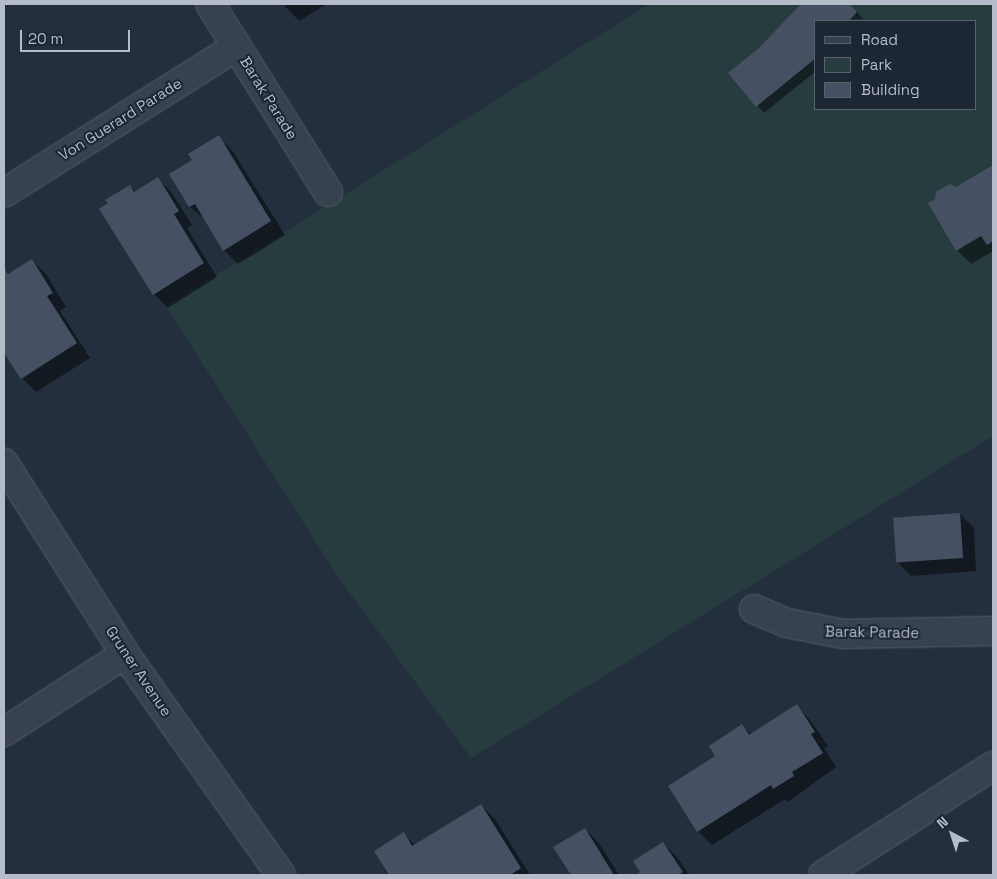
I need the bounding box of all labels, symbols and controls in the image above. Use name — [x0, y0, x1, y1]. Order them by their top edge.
scale bar — [22, 20, 132, 52]
legend — [814, 20, 977, 110]
text: 20 m — [28, 29, 63, 48]
text: Road — [861, 30, 898, 49]
street label: Barak Parade — [236, 53, 302, 143]
text: Park — [861, 55, 892, 74]
street label: Von Guerard Parade — [55, 74, 185, 164]
text: Building — [861, 80, 920, 99]
street label: Gruner Avenue — [102, 622, 176, 720]
street label: Barak Parade — [825, 622, 919, 642]
north arrow — [927, 809, 977, 859]
text: N — [933, 813, 952, 832]

